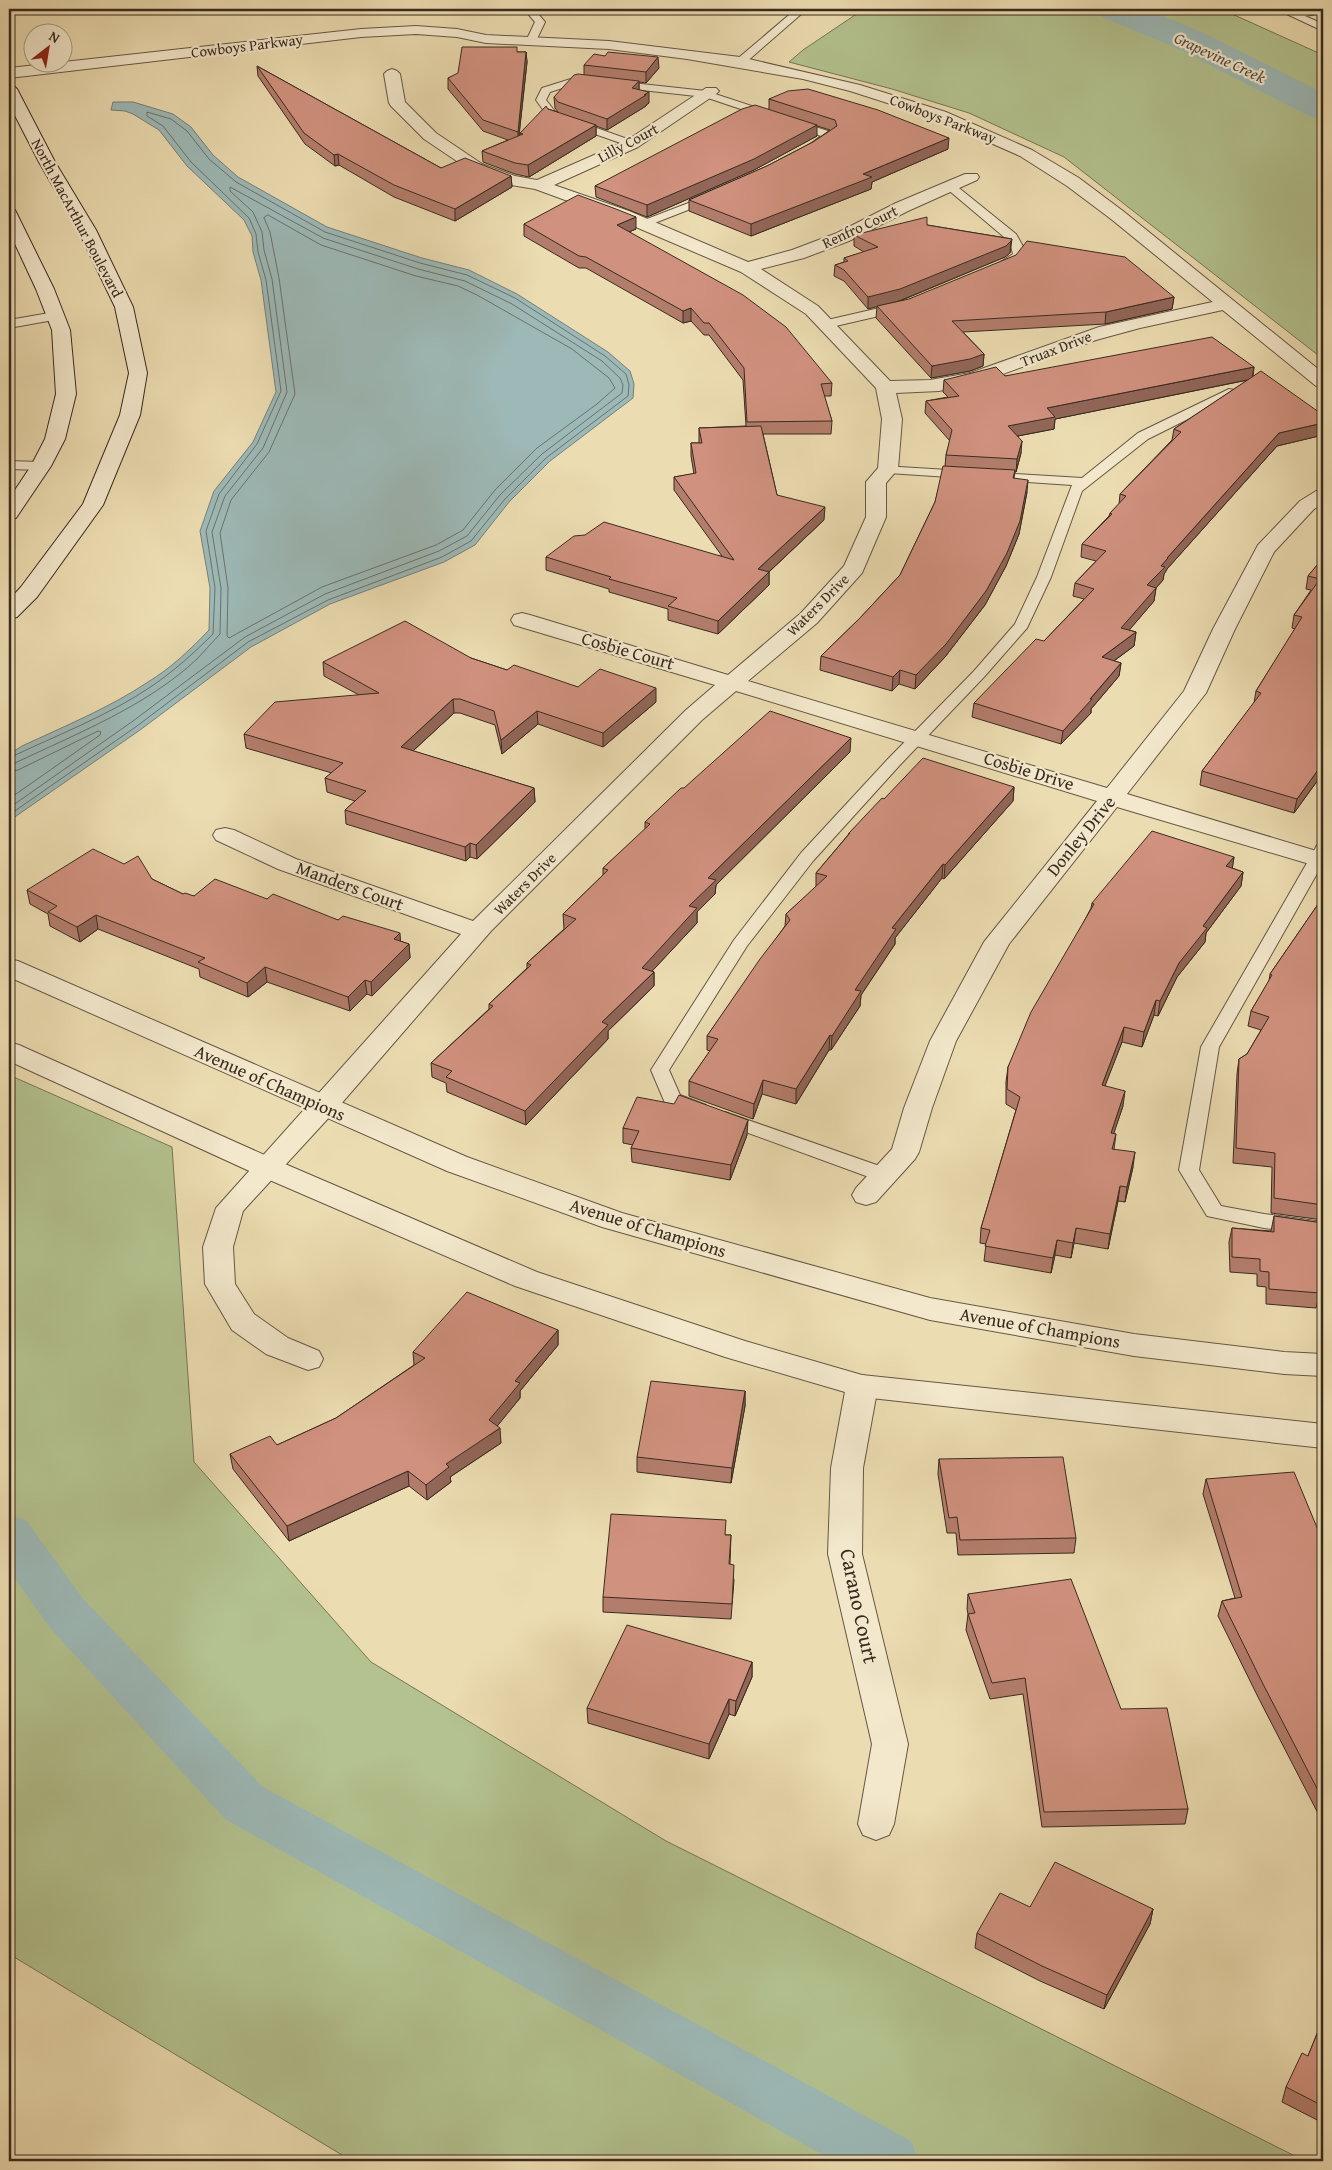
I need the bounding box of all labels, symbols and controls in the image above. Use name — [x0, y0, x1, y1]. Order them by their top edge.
north arrow — [22, 22, 72, 72]
water label: Grapevine Creek — [1170, 25, 1270, 89]
text: N — [46, 26, 64, 48]
street label: Cowboys Parkway — [190, 28, 304, 63]
street label: Cowboys Parkway — [887, 89, 1000, 149]
street label: Lilly Court — [594, 117, 663, 167]
street label: North MacArthur Boulevard — [27, 135, 128, 301]
street label: Renfro Court — [819, 200, 902, 253]
street label: Truax Drive — [1017, 325, 1094, 372]
street label: Waters Drive — [782, 569, 854, 641]
street label: Cosbie Court — [579, 624, 678, 677]
street label: Cosbie Drive — [981, 744, 1078, 797]
street label: Donley Drive — [1040, 789, 1122, 882]
street label: Waters Drive — [489, 848, 561, 920]
street label: Manders Court — [293, 854, 408, 918]
street label: Avenue of Champions — [190, 1037, 350, 1128]
street label: Avenue of Champions — [566, 1191, 730, 1264]
street label: Avenue of Champions — [958, 1300, 1122, 1355]
street label: Carano Court — [832, 1546, 887, 1667]

